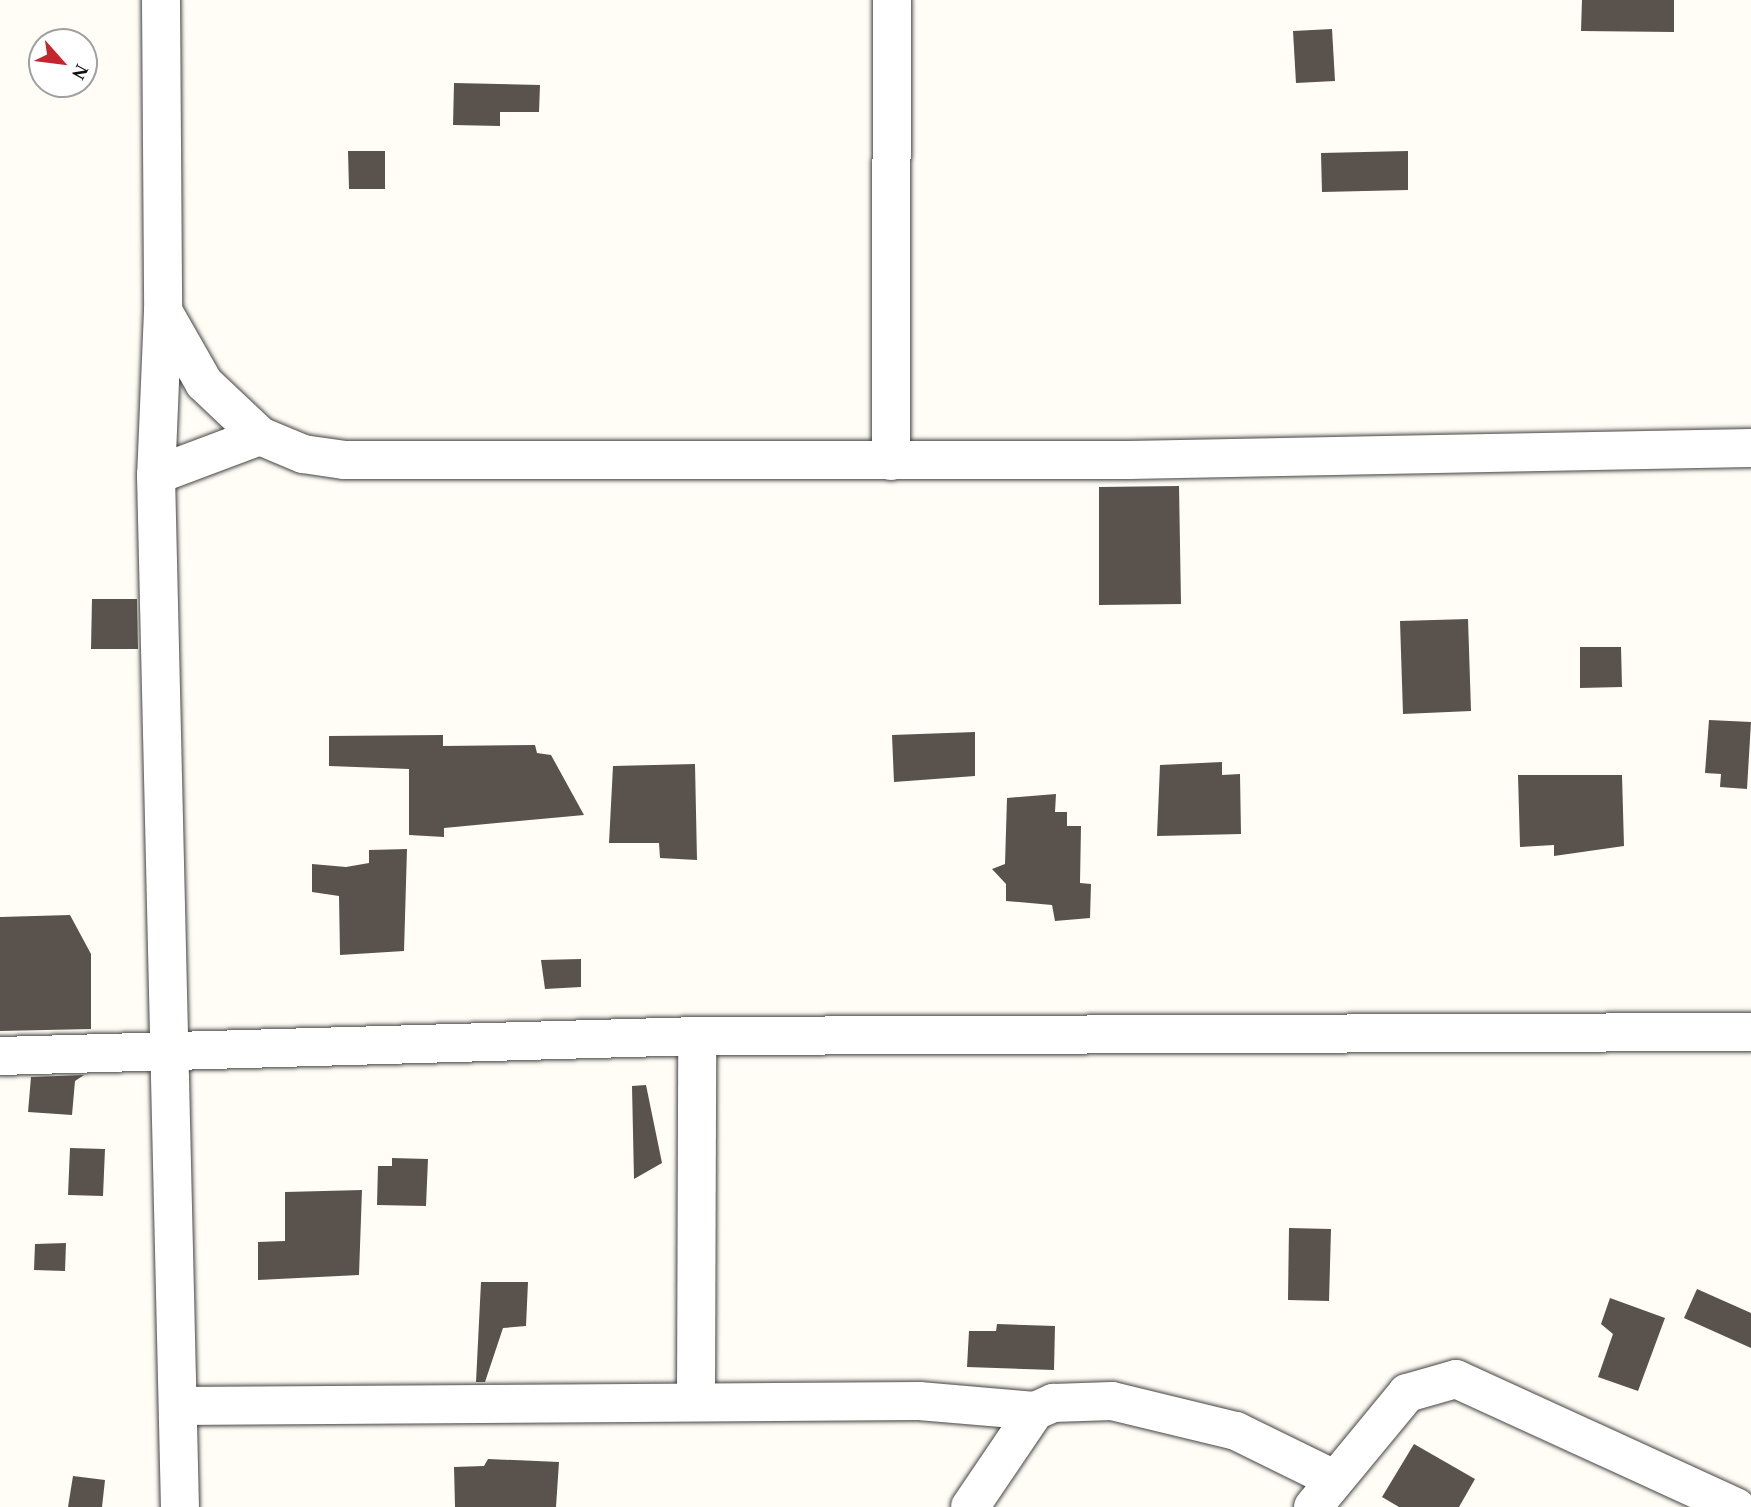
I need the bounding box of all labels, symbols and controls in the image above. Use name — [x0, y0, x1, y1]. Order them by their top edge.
north arrow — [28, 28, 98, 98]
text: N — [68, 61, 93, 83]

